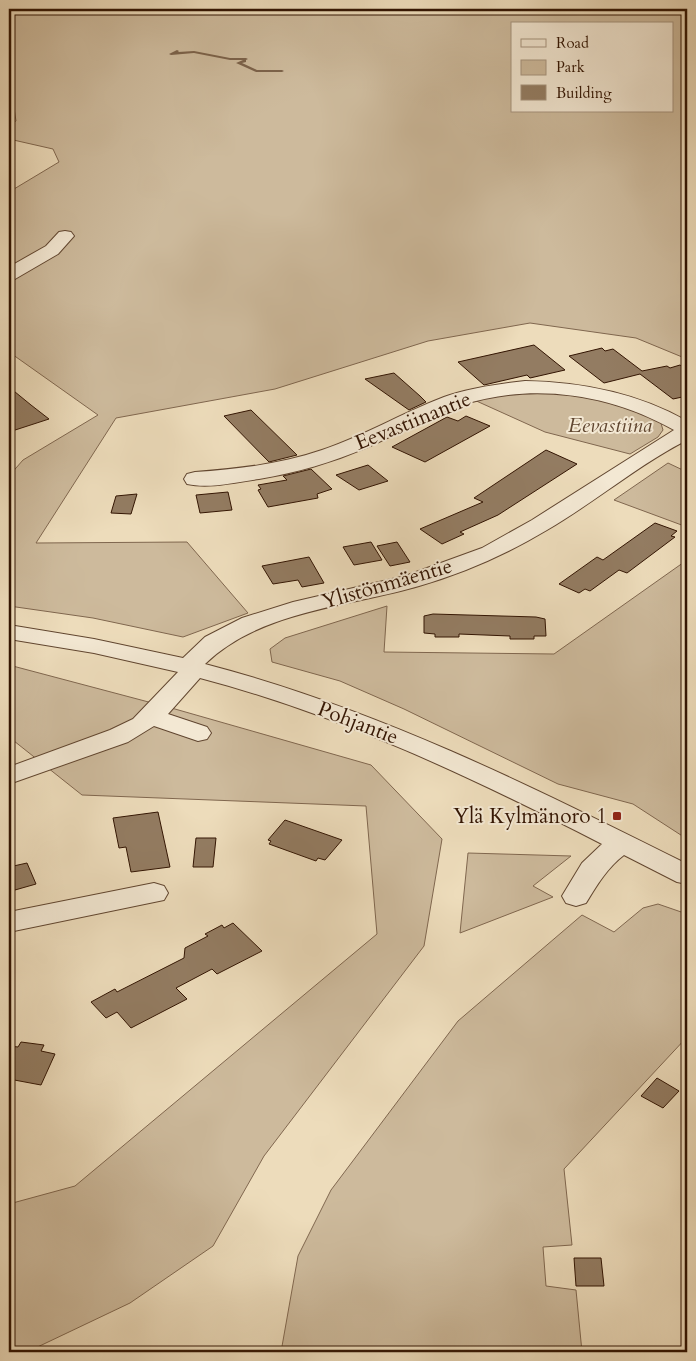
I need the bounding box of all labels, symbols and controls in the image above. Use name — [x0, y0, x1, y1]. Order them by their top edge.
legend — [511, 22, 674, 112]
text: Road — [556, 33, 589, 53]
text: Park — [556, 57, 585, 77]
text: Building — [556, 83, 612, 103]
street label: Eevastiinantie — [351, 385, 475, 457]
park label: Eevastiina — [568, 411, 652, 440]
street label: Ylistönmäentie — [318, 552, 456, 616]
street label: Pohjantie — [313, 694, 403, 752]
place label: Ylä Kylmänoro 1 — [453, 802, 607, 831]
marker: Ylä Kylmänoro 1 — [611, 810, 623, 822]

